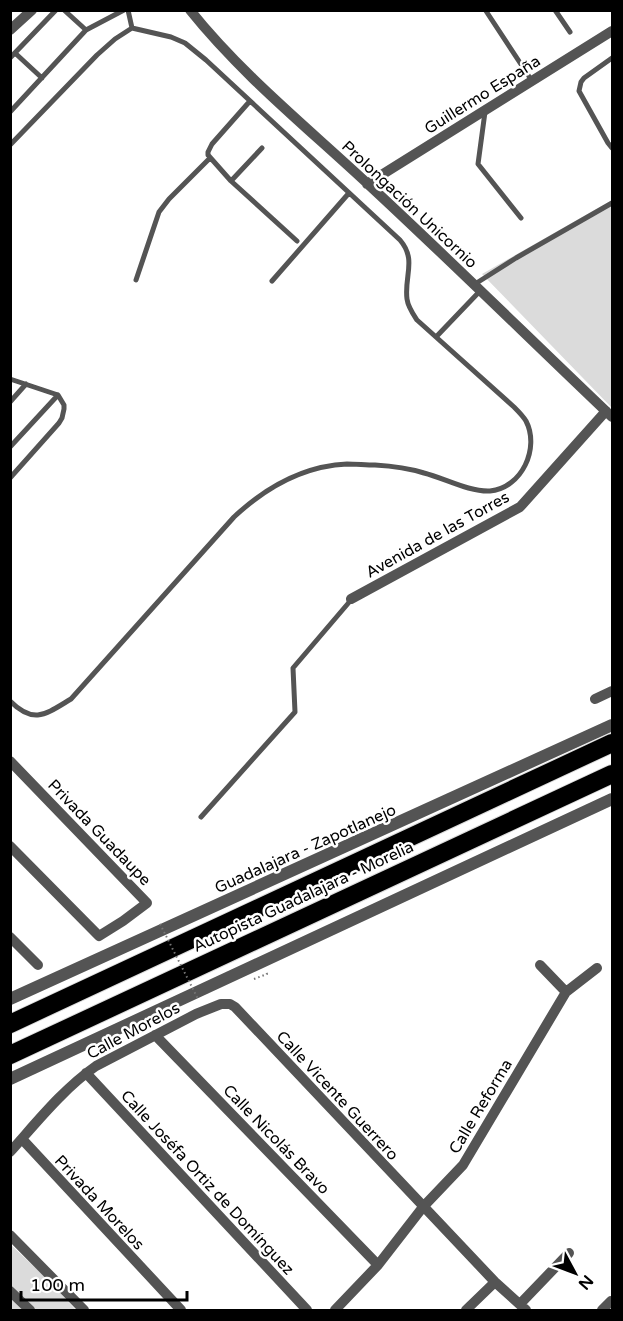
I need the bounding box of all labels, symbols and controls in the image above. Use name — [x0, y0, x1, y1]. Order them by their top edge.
street label: Guillermo España — [421, 51, 544, 139]
street label: Prolongación Unicornio — [337, 137, 481, 273]
street label: Avenida de las Torres — [362, 487, 513, 583]
street label: Privada Guadaupe — [43, 775, 155, 890]
street label: Guadalajara - Zapotlanejo — [212, 800, 399, 898]
street label: Autopista Guadalajara - Morelia — [190, 837, 417, 957]
street label: Calle Morelos — [83, 998, 183, 1064]
street label: Calle Vicente Guerrero — [272, 1027, 403, 1165]
street label: Calle Reforma — [445, 1056, 517, 1157]
street label: Calle Nicolás Bravo — [219, 1081, 334, 1199]
street label: Calle Joséfa Ortiz de Domínguez — [116, 1086, 298, 1279]
street label: Privada Morelos — [50, 1151, 148, 1254]
north arrow — [545, 1243, 605, 1303]
scale bar — [21, 1264, 188, 1302]
text: N — [574, 1271, 597, 1294]
text: 100 m — [30, 1274, 85, 1296]

